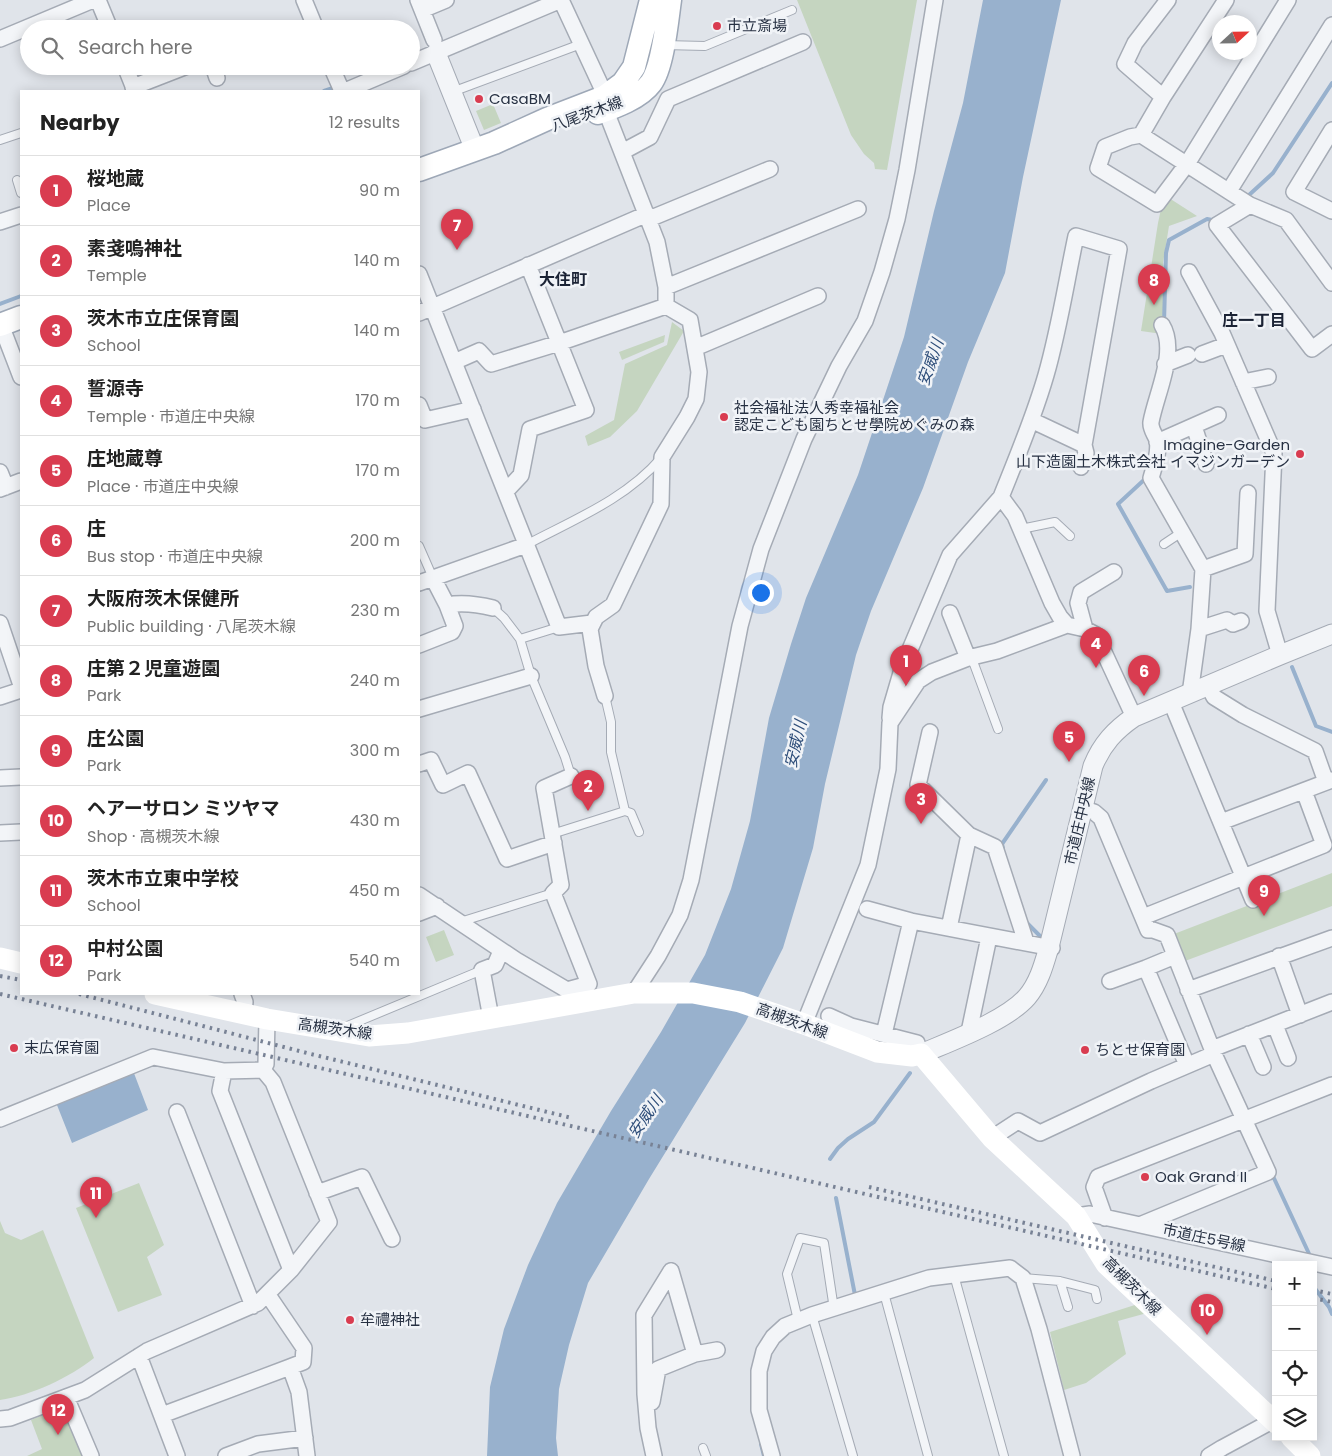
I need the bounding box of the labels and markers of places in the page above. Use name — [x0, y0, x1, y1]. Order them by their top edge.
place label: 市立斎場 — [727, 15, 787, 36]
marker: 市立斎場 — [711, 20, 723, 32]
place label: CasaBM — [489, 88, 551, 109]
marker: CasaBM — [473, 93, 485, 105]
pin: 7 — [441, 209, 473, 250]
pin: 8 — [1138, 264, 1170, 305]
place label: 社会福祉法人秀幸福祉会 認定こども園ちとせ學院めぐみの森 — [734, 397, 974, 435]
marker: 社会福祉法人秀幸福祉会 認定こども園ちとせ學院めぐみの森 — [718, 411, 730, 423]
place label: Imagine-Garden 山下造園土木株式会社 イマジンガーデン — [1016, 434, 1290, 472]
marker: Imagine-Garden 山下造園土木株式会社 イマジンガーデン — [1294, 448, 1306, 460]
pin: 4 — [1080, 627, 1112, 668]
pin: 1 — [890, 645, 922, 686]
pin: 6 — [1128, 655, 1160, 696]
pin: 5 — [1053, 721, 1085, 762]
pin: 2 — [572, 770, 604, 811]
pin: 3 — [905, 783, 937, 824]
pin: 9 — [1248, 875, 1280, 916]
place label: 末広保育園 — [24, 1037, 99, 1058]
place label: ちとせ保育園 — [1095, 1039, 1185, 1060]
marker: 末広保育園 — [8, 1042, 20, 1054]
marker: ちとせ保育園 — [1079, 1044, 1091, 1056]
place label: Oak Grand II — [1155, 1166, 1247, 1187]
marker: Oak Grand II — [1139, 1171, 1151, 1183]
pin: 11 — [80, 1177, 112, 1218]
pin: 10 — [1191, 1294, 1223, 1335]
place label: 牟禮神社 — [360, 1309, 420, 1330]
marker: 牟禮神社 — [344, 1314, 356, 1326]
pin: 12 — [42, 1394, 74, 1435]

